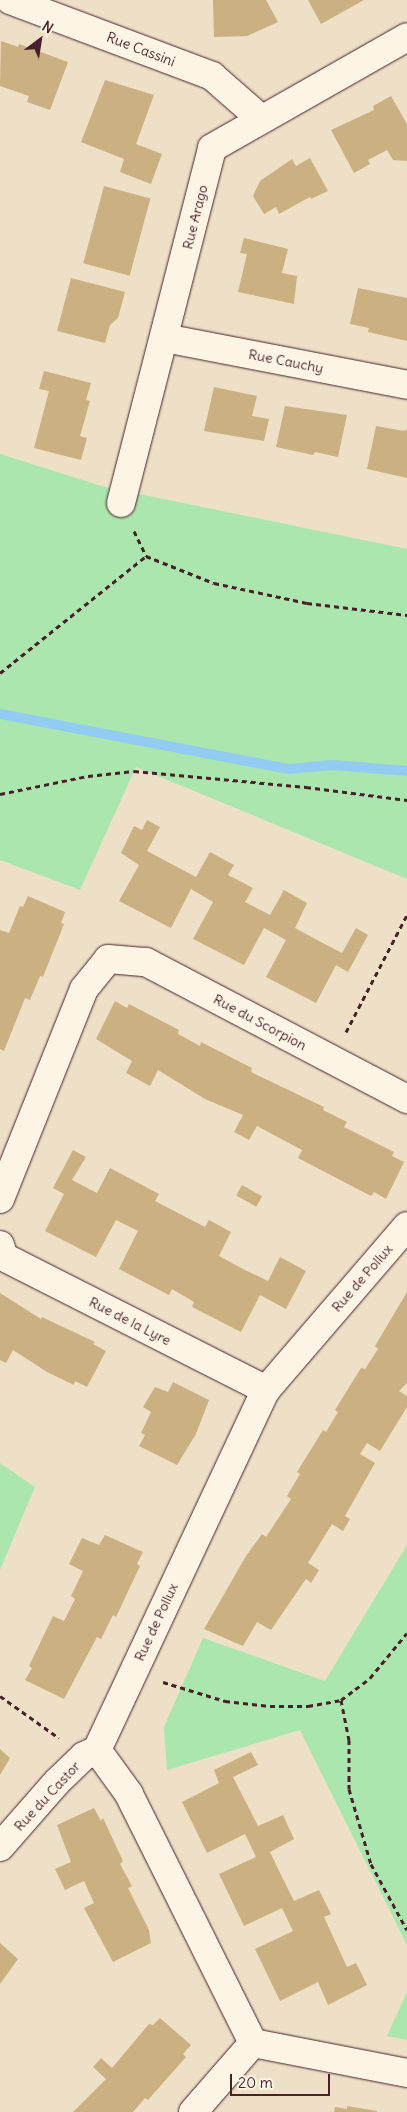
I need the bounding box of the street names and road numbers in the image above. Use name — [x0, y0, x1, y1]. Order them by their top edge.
street label: Rue Cassini — [104, 28, 178, 70]
street label: Rue Arago — [179, 183, 211, 251]
street label: Rue Cauchy — [247, 346, 325, 376]
street label: Rue du Scorpion — [211, 990, 309, 1054]
street label: Rue de Pollux — [328, 1241, 396, 1315]
street label: Rue de la Lyre — [86, 1293, 174, 1349]
street label: Rue de Pollux — [131, 1580, 181, 1664]
street label: Rue du Castor — [10, 1758, 84, 1834]

